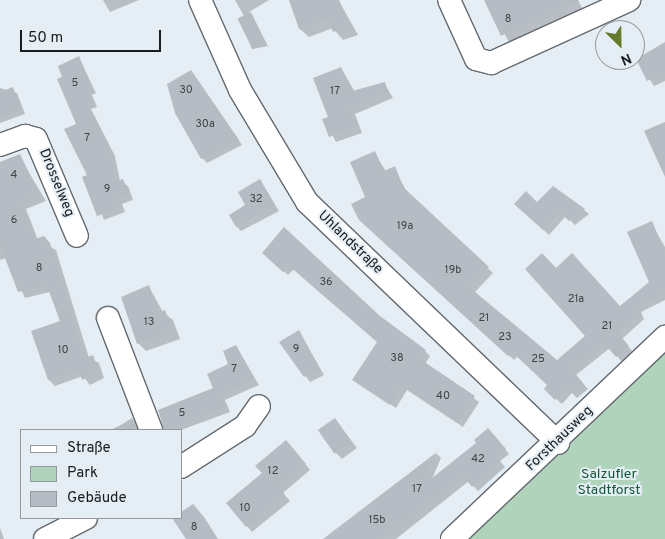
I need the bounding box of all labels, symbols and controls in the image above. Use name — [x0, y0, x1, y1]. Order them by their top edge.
house number: 8 — [505, 12, 511, 26]
scale bar — [22, 20, 164, 52]
north arrow — [595, 20, 645, 70]
text: 50 m — [28, 29, 63, 48]
text: N — [618, 49, 634, 68]
house number: 5 — [72, 76, 78, 90]
house number: 30 — [179, 83, 193, 97]
house number: 17 — [330, 84, 340, 98]
house number: 30a — [195, 117, 215, 131]
house number: 7 — [84, 131, 90, 145]
street label: Drosselweg — [35, 146, 77, 220]
house number: 4 — [11, 168, 17, 182]
house number: 9 — [104, 182, 110, 196]
house number: 32 — [249, 192, 263, 206]
street label: Uhlandstraße — [314, 208, 386, 278]
house number: 6 — [11, 213, 17, 227]
house number: 19a — [397, 219, 413, 233]
house number: 8 — [36, 261, 42, 275]
house number: 19b — [445, 263, 461, 277]
house number: 36 — [319, 275, 333, 289]
house number: 21a — [568, 292, 584, 306]
house number: 21 — [479, 311, 489, 325]
house number: 13 — [144, 315, 154, 329]
house number: 21 — [602, 319, 612, 333]
house number: 23 — [498, 330, 512, 344]
house number: 9 — [293, 342, 299, 356]
house number: 10 — [57, 343, 69, 357]
house number: 38 — [390, 351, 404, 365]
house number: 25 — [531, 352, 545, 366]
house number: 7 — [231, 362, 237, 376]
house number: 40 — [436, 389, 450, 403]
street label: Forsthausweg — [523, 403, 597, 475]
house number: 5 — [179, 406, 185, 420]
legend — [20, 429, 182, 519]
text: Straße — [67, 439, 111, 458]
house number: 42 — [471, 452, 485, 466]
text: Park — [67, 464, 98, 483]
house number: 12 — [268, 464, 278, 478]
park label: Salzufler Stadtforst — [577, 467, 641, 500]
house number: 17 — [412, 482, 422, 496]
text: Gebäude — [67, 489, 127, 508]
house number: 10 — [239, 501, 251, 515]
house number: 15b — [368, 513, 386, 527]
house number: 8 — [191, 520, 197, 534]

